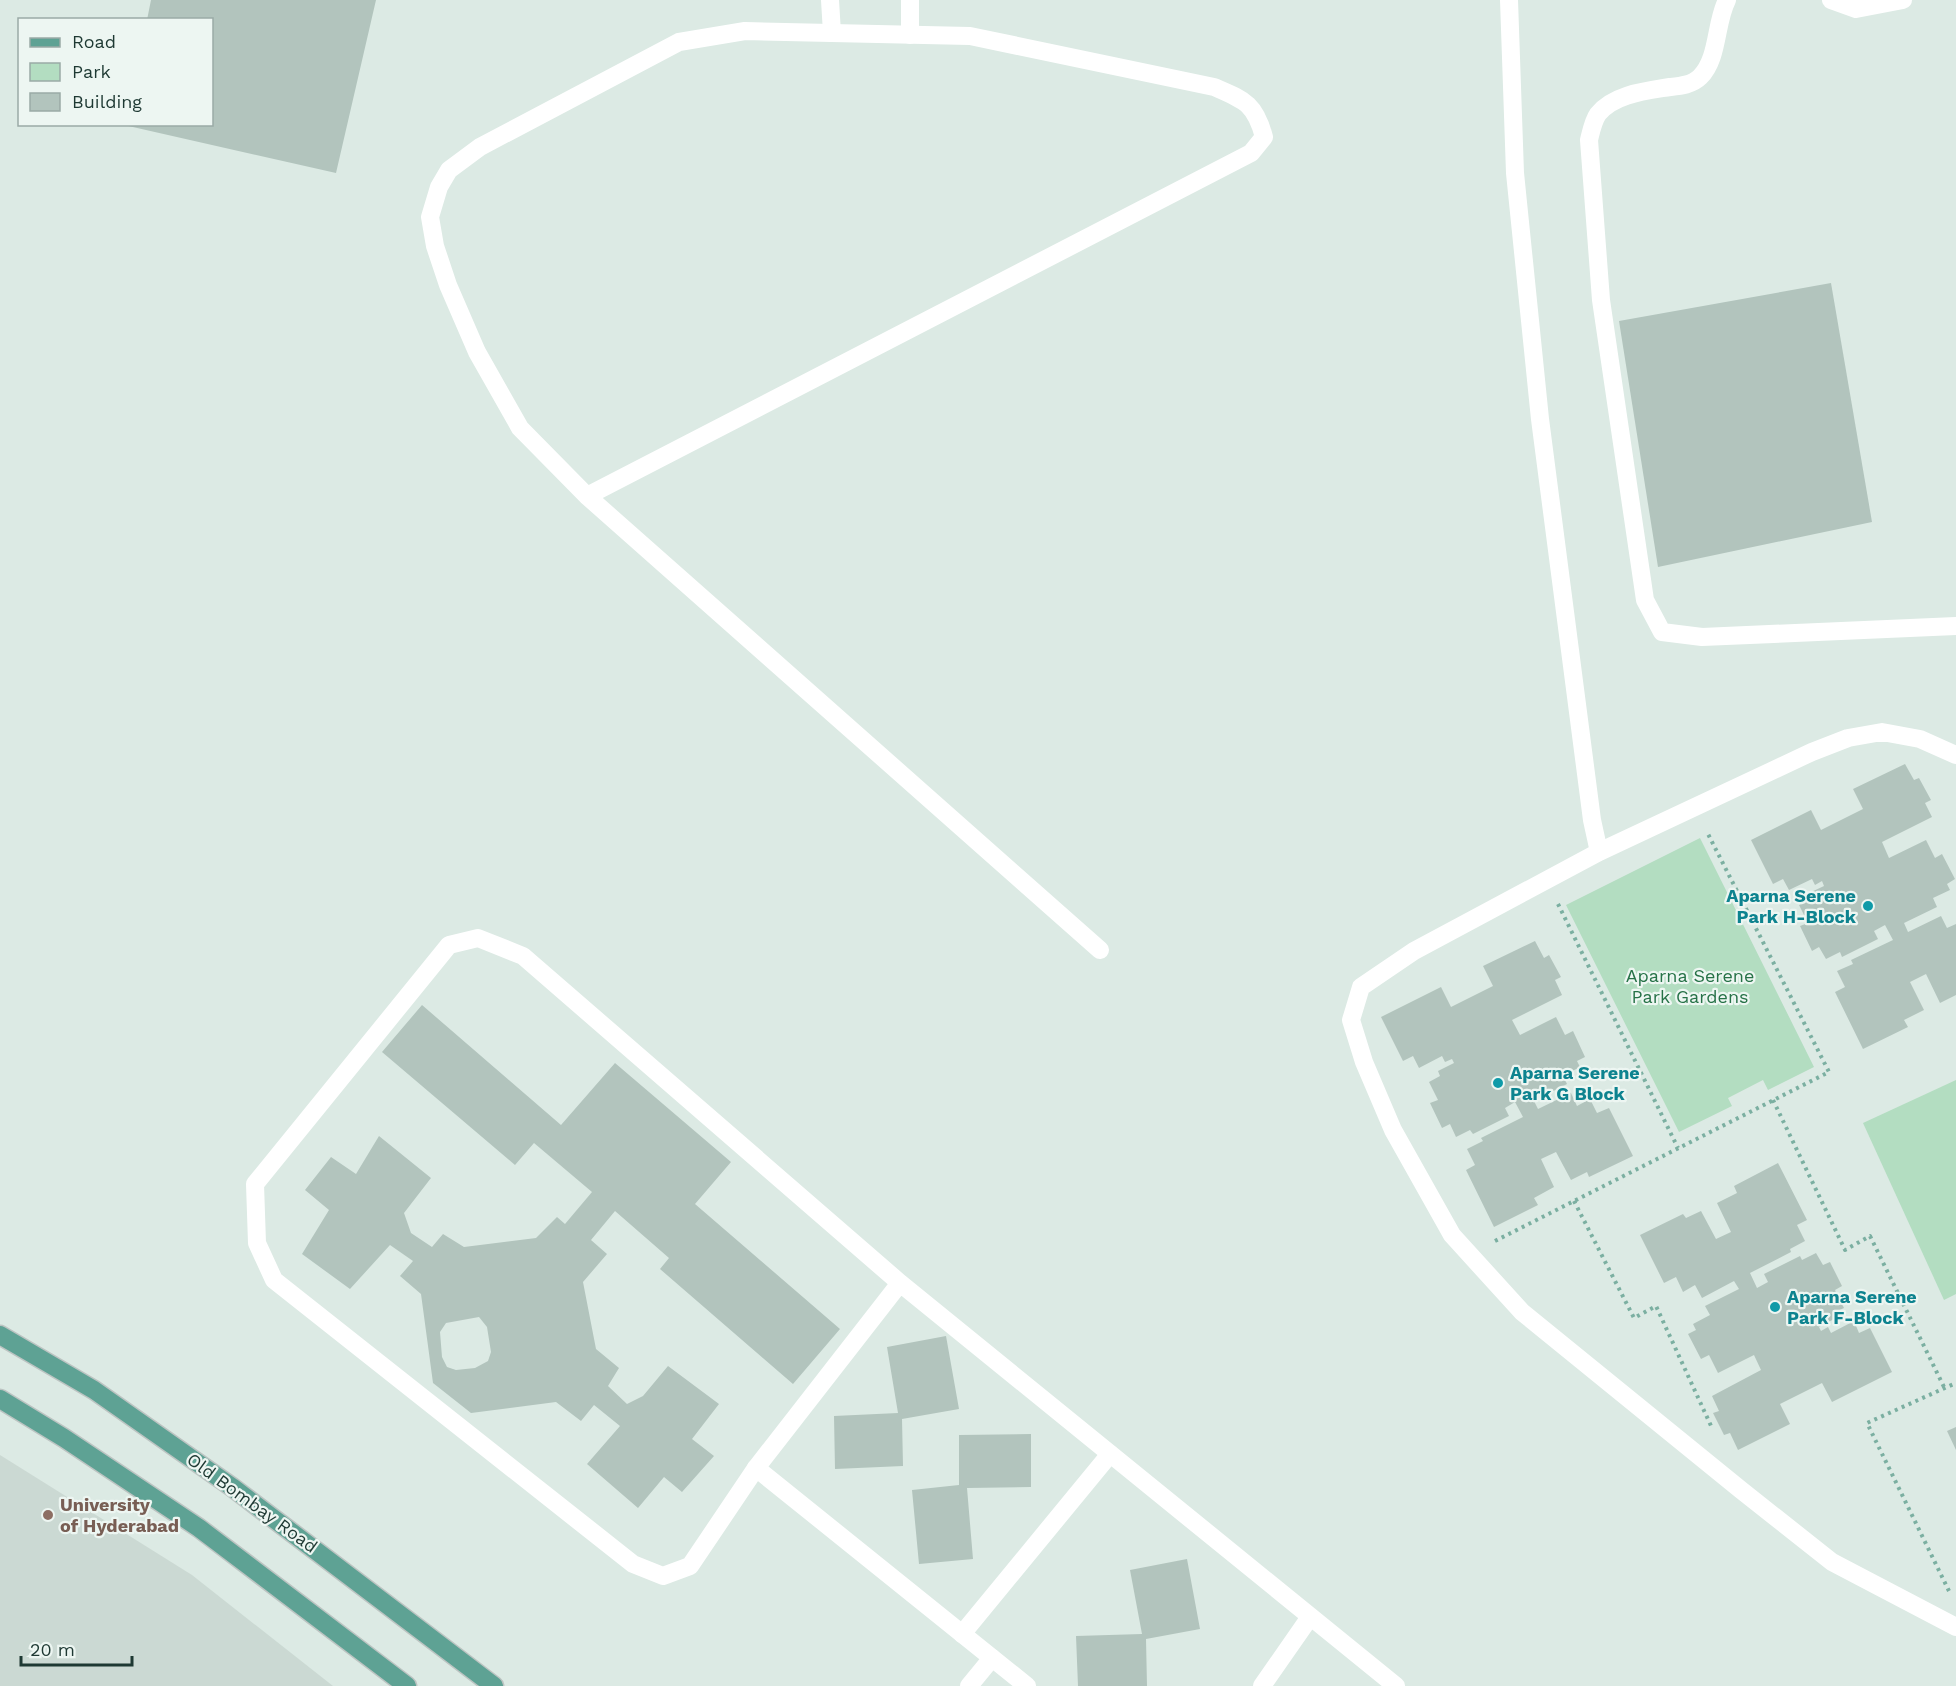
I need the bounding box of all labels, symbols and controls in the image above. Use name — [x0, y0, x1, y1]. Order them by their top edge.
legend — [18, 18, 213, 126]
text: Road — [72, 31, 116, 52]
text: Park — [72, 61, 111, 82]
text: Building — [72, 91, 142, 112]
place label: Aparna Serene Park H-Block — [1726, 885, 1857, 927]
marker: Aparna Serene Park H-Block — [1861, 899, 1875, 913]
park label: Aparna Serene Park Gardens — [1626, 965, 1754, 1007]
place label: Aparna Serene Park G Block — [1510, 1062, 1640, 1104]
marker: Aparna Serene Park G Block — [1491, 1076, 1505, 1090]
place label: Aparna Serene Park F-Block — [1787, 1286, 1917, 1328]
marker: Aparna Serene Park F-Block — [1768, 1300, 1782, 1314]
street label: Old Bombay Road — [183, 1448, 322, 1557]
place label: University of Hyderabad — [60, 1494, 179, 1536]
marker: University of Hyderabad — [41, 1508, 55, 1522]
scale bar — [21, 1629, 132, 1667]
text: 20 m — [30, 1639, 75, 1660]

